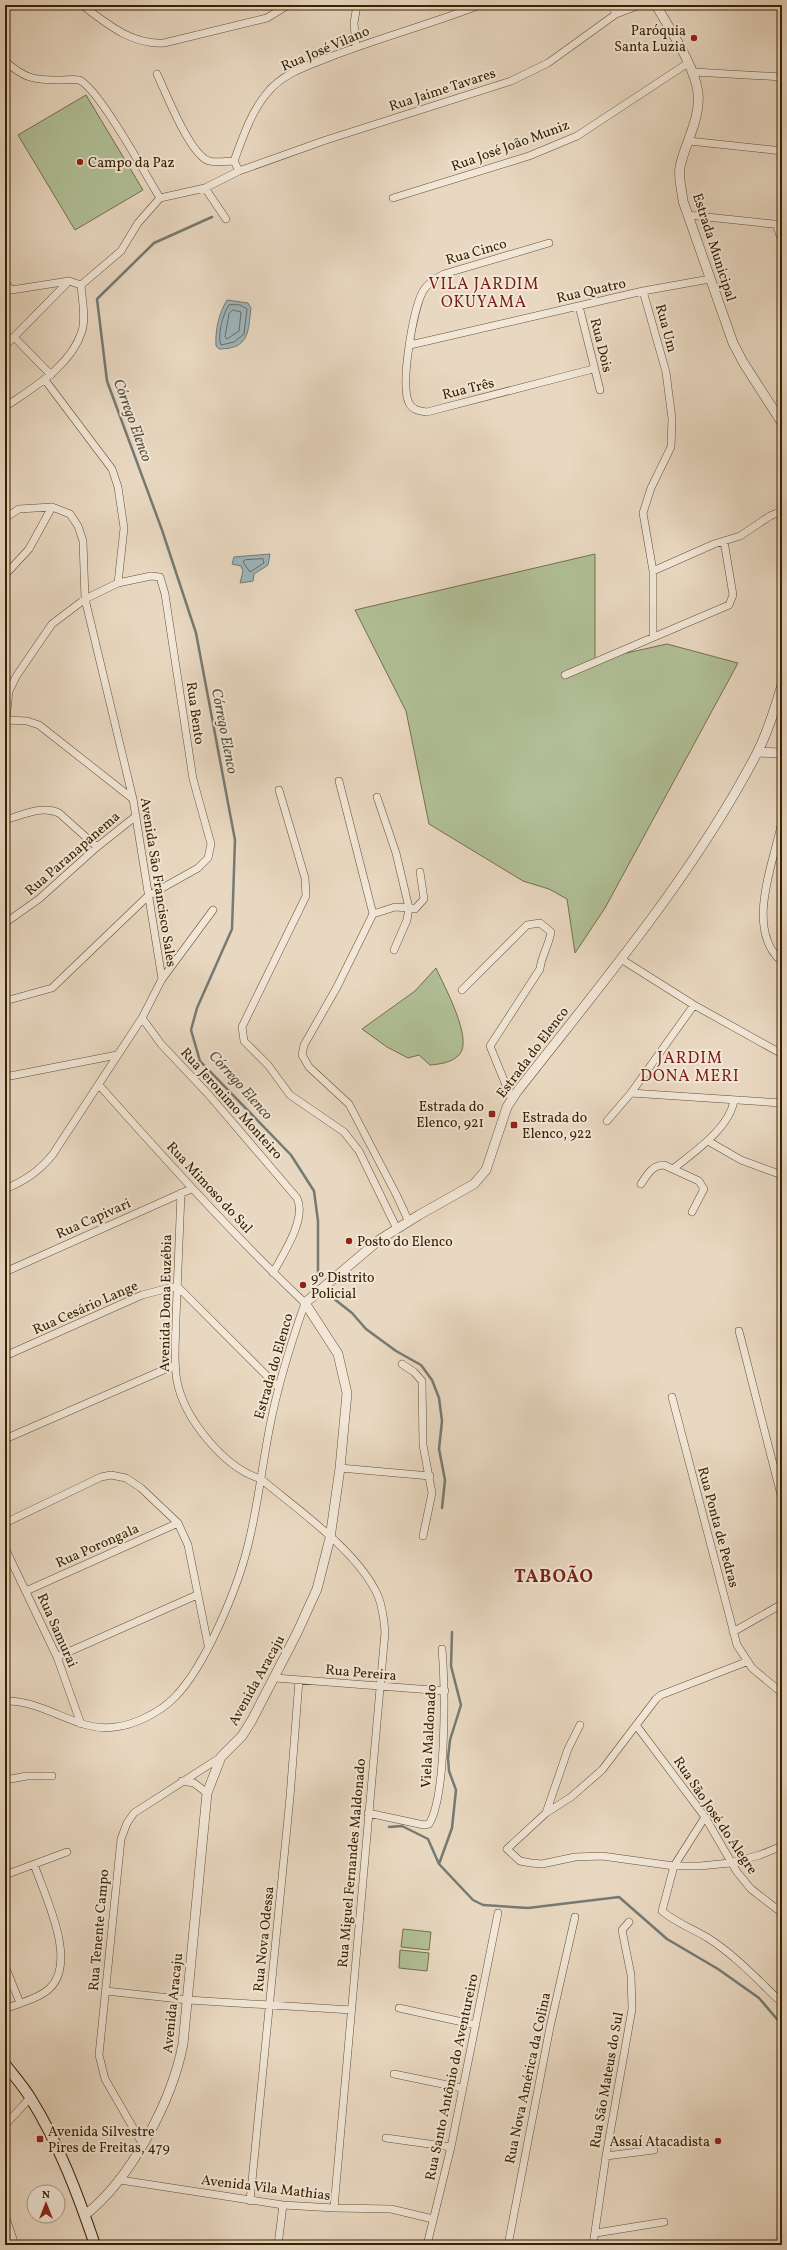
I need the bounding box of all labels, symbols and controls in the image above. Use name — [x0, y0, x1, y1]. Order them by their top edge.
street label: Rua José Vilano — [278, 22, 373, 77]
place label: Paróquia Santa Luzia — [614, 22, 686, 57]
marker: Paróquia Santa Luzia — [689, 33, 699, 43]
street label: Rua Jaime Tavares — [387, 64, 498, 117]
street label: Rua José João Muniz — [449, 116, 572, 177]
place label: Campo da Paz — [88, 154, 175, 173]
marker: Campo da Paz — [75, 157, 85, 167]
street label: Estrada Municipal — [687, 191, 740, 304]
street label: Rua Cinco — [444, 235, 509, 270]
district label: VILA JARDIM OKUYAMA — [429, 274, 539, 314]
street label: Rua Quatro — [555, 274, 628, 309]
street label: Rua Um — [650, 302, 681, 355]
street label: Rua Dois — [585, 316, 616, 374]
street label: Rua Três — [440, 374, 496, 405]
water label: Córrego Elenco — [107, 376, 156, 465]
street label: Rua Bento — [181, 681, 208, 746]
water label: Córrego Elenco — [205, 687, 242, 776]
street label: Avenida São Francisco Sales — [135, 796, 180, 968]
street label: Rua Paranapanema — [22, 808, 124, 901]
street label: Estrada do Elenco — [493, 1004, 574, 1102]
street label: Rua Jeronimo Monteiro — [175, 1044, 286, 1164]
water label: Córrego Elenco — [203, 1047, 277, 1125]
district label: JARDIM DONA MERI — [640, 1048, 740, 1088]
place label: Estrada do Elenco, 921 — [416, 1098, 484, 1133]
marker: Estrada do Elenco, 921 — [487, 1109, 497, 1119]
place label: Estrada do Elenco, 922 — [522, 1109, 592, 1144]
marker: Estrada do Elenco, 922 — [509, 1120, 519, 1130]
street label: Rua Mimoso do Sul — [162, 1138, 256, 1238]
street label: Rua Capivari — [53, 1194, 134, 1244]
place label: Posto do Elenco — [357, 1233, 453, 1252]
street label: Avenida Dona Euzébia — [156, 1234, 177, 1372]
marker: Posto do Elenco — [344, 1236, 354, 1246]
place label: 9º Distrito Policial — [311, 1269, 375, 1304]
street label: Rua Cesário Lange — [30, 1277, 142, 1340]
marker: 9º Distrito Policial — [298, 1280, 308, 1290]
street label: Estrada do Elenco — [250, 1311, 299, 1422]
street label: Rua Ponta de Pedras — [692, 1465, 743, 1590]
street label: Rua Porongala — [53, 1519, 142, 1573]
district label: TABOÃO — [514, 1565, 594, 1590]
street label: Rua Samurai — [32, 1591, 81, 1671]
street label: Avenida Aracaju — [225, 1632, 290, 1729]
street label: Rua Pereira — [325, 1661, 397, 1686]
street label: Viela Maldonado — [417, 1684, 442, 1788]
street label: Rua São José do Alegre — [668, 1753, 761, 1879]
street label: Rua Miguel Fernandes Maldonado — [334, 1758, 371, 1969]
street label: Rua Tenente Campo — [85, 1868, 114, 1992]
street label: Rua Nova Odessa — [250, 1886, 279, 1993]
street label: Avenida Aracaju — [159, 1952, 188, 2054]
street label: Rua Santo Antônio do Aventureiro — [421, 1972, 484, 2182]
street label: Rua Nova América da Colina — [501, 1991, 556, 2166]
street label: Rua São Mateus do Sul — [586, 2011, 629, 2150]
place label: Avenida Silvestre Pires de Freitas, 479 — [48, 2123, 170, 2158]
place label: Assaí Atacadista — [609, 2133, 710, 2152]
marker: Avenida Silvestre Pires de Freitas, 479 — [35, 2134, 45, 2144]
marker: Assaí Atacadista — [713, 2136, 723, 2146]
street label: Avenida Vila Mathias — [200, 2171, 332, 2206]
north arrow — [26, 2184, 66, 2224]
text: N — [42, 2188, 50, 2203]

